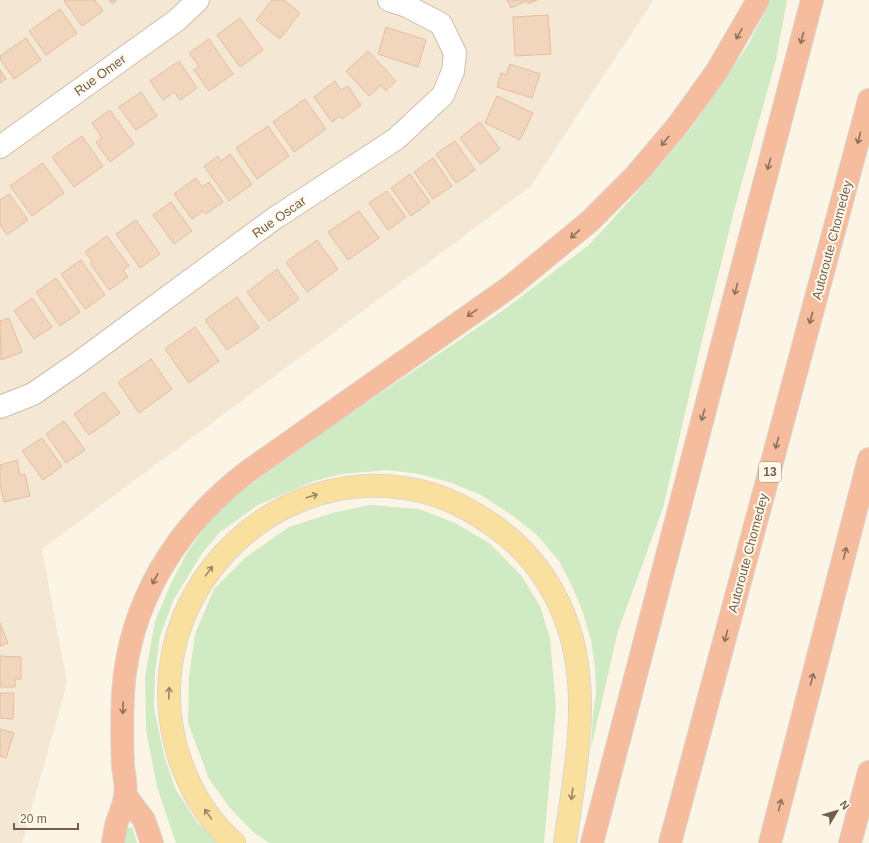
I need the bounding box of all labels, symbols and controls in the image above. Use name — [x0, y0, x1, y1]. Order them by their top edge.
one-way arrow — [734, 28, 742, 40]
one-way arrow — [798, 31, 805, 44]
street label: Rue Omer — [71, 51, 129, 99]
one-way arrow — [855, 131, 862, 144]
one-way arrow — [660, 135, 669, 146]
one-way arrow — [765, 157, 772, 170]
street label: Autoroute Chomedey — [809, 178, 855, 301]
street label: Rue Oscar — [249, 193, 309, 241]
one-way arrow — [570, 229, 580, 239]
one-way arrow — [732, 283, 739, 296]
one-way arrow — [467, 309, 478, 317]
one-way arrow — [807, 311, 814, 324]
one-way arrow — [699, 408, 707, 421]
one-way arrow — [773, 436, 780, 449]
road number: 13 — [759, 462, 781, 482]
street label: Autoroute Chomedey — [725, 491, 771, 614]
one-way arrow — [306, 492, 319, 499]
one-way arrow — [841, 547, 849, 560]
one-way arrow — [205, 566, 213, 577]
one-way arrow — [151, 573, 158, 585]
one-way arrow — [721, 630, 729, 643]
one-way arrow — [809, 673, 816, 686]
one-way arrow — [165, 687, 172, 700]
one-way arrow — [119, 701, 126, 714]
one-way arrow — [568, 787, 576, 800]
north arrow — [817, 791, 857, 831]
text: N — [838, 798, 852, 812]
one-way arrow — [777, 799, 784, 812]
scale bar — [14, 805, 78, 831]
one-way arrow — [204, 809, 212, 820]
text: 20 m — [20, 812, 47, 826]

